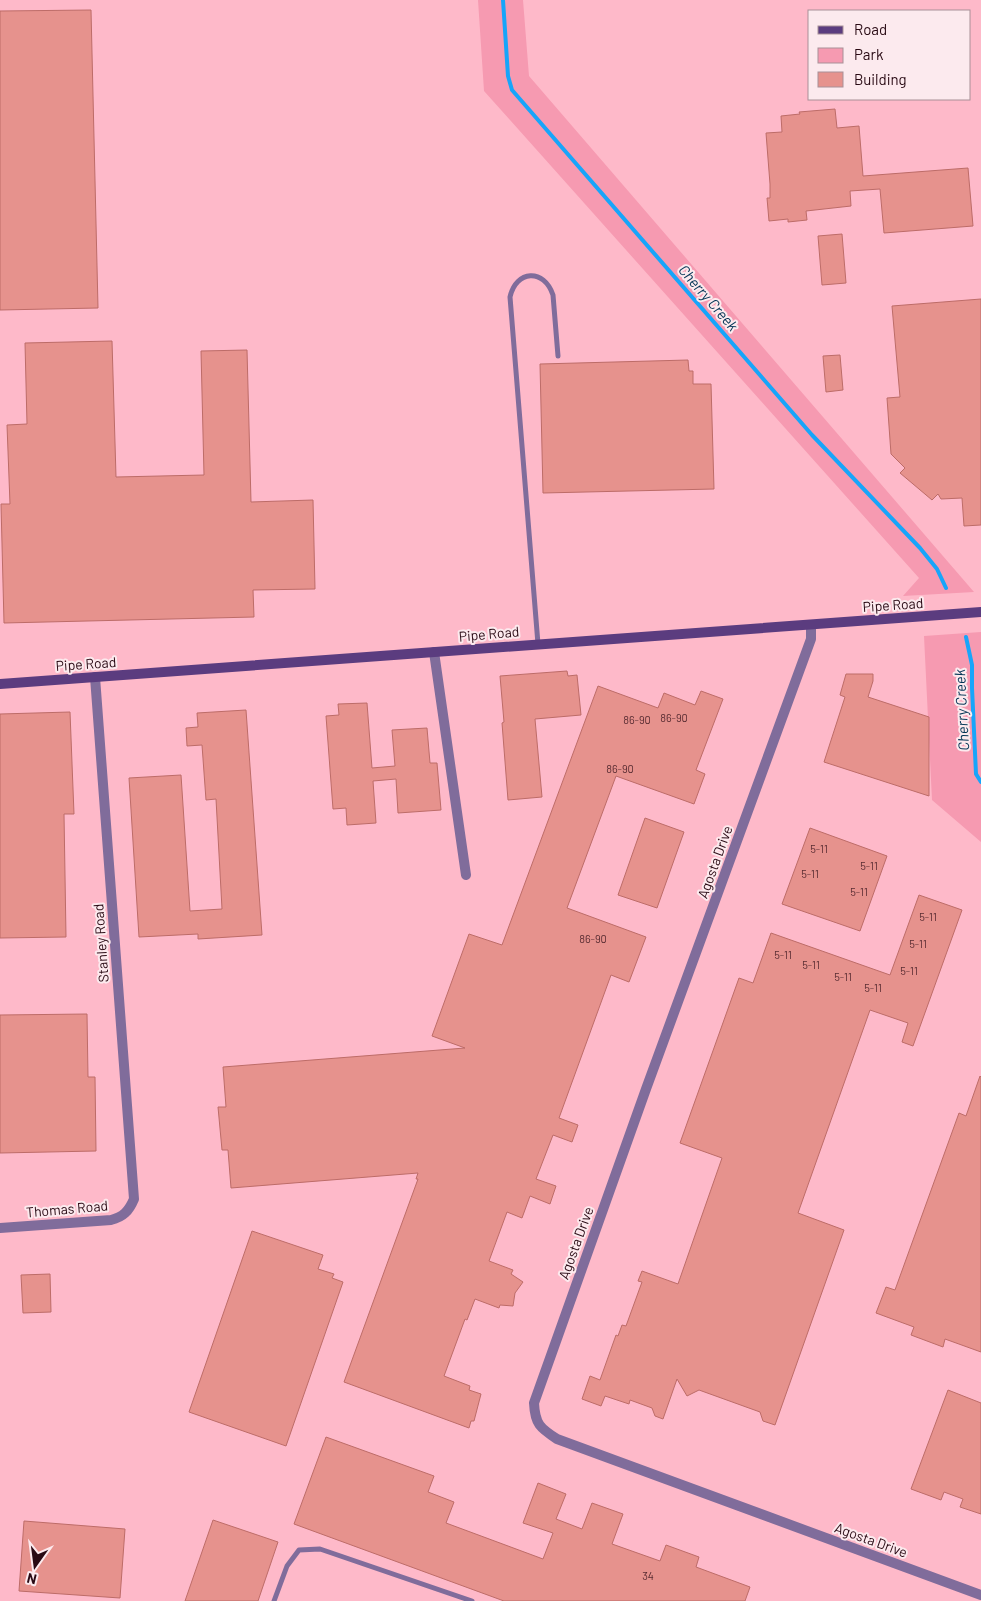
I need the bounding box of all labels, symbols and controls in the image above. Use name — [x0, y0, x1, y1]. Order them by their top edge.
legend — [808, 10, 971, 100]
text: Road — [854, 20, 887, 38]
text: Park — [854, 45, 884, 63]
text: Building — [854, 70, 907, 88]
water label: Cherry Creek — [675, 261, 743, 335]
street label: Pipe Road — [862, 594, 924, 615]
street label: Pipe Road — [458, 622, 520, 645]
street label: Pipe Road — [55, 653, 117, 674]
water label: Cherry Creek — [950, 668, 972, 751]
house number: 86-90 — [660, 711, 688, 724]
house number: 86-90 — [623, 713, 651, 726]
house number: 86-90 — [606, 762, 634, 775]
street label: Agosta Drive — [693, 823, 736, 901]
house number: 5-11 — [810, 842, 828, 855]
house number: 5-11 — [860, 859, 878, 872]
house number: 5-11 — [801, 867, 819, 880]
house number: 5-11 — [850, 885, 868, 898]
street label: Stanley Road — [89, 903, 112, 983]
house number: 5-11 — [919, 910, 937, 923]
house number: 86-90 — [579, 932, 607, 945]
house number: 5-11 — [909, 937, 927, 950]
house number: 5-11 — [774, 948, 792, 961]
house number: 5-11 — [802, 958, 820, 971]
house number: 5-11 — [900, 964, 918, 977]
house number: 5-11 — [834, 970, 852, 983]
house number: 5-11 — [864, 981, 882, 994]
street label: Thomas Road — [25, 1196, 109, 1221]
street label: Agosta Drive — [554, 1204, 597, 1282]
street label: Agosta Drive — [832, 1518, 910, 1561]
north arrow — [10, 1541, 60, 1591]
house number: 34 — [642, 1569, 654, 1582]
text: N — [25, 1570, 38, 1588]

